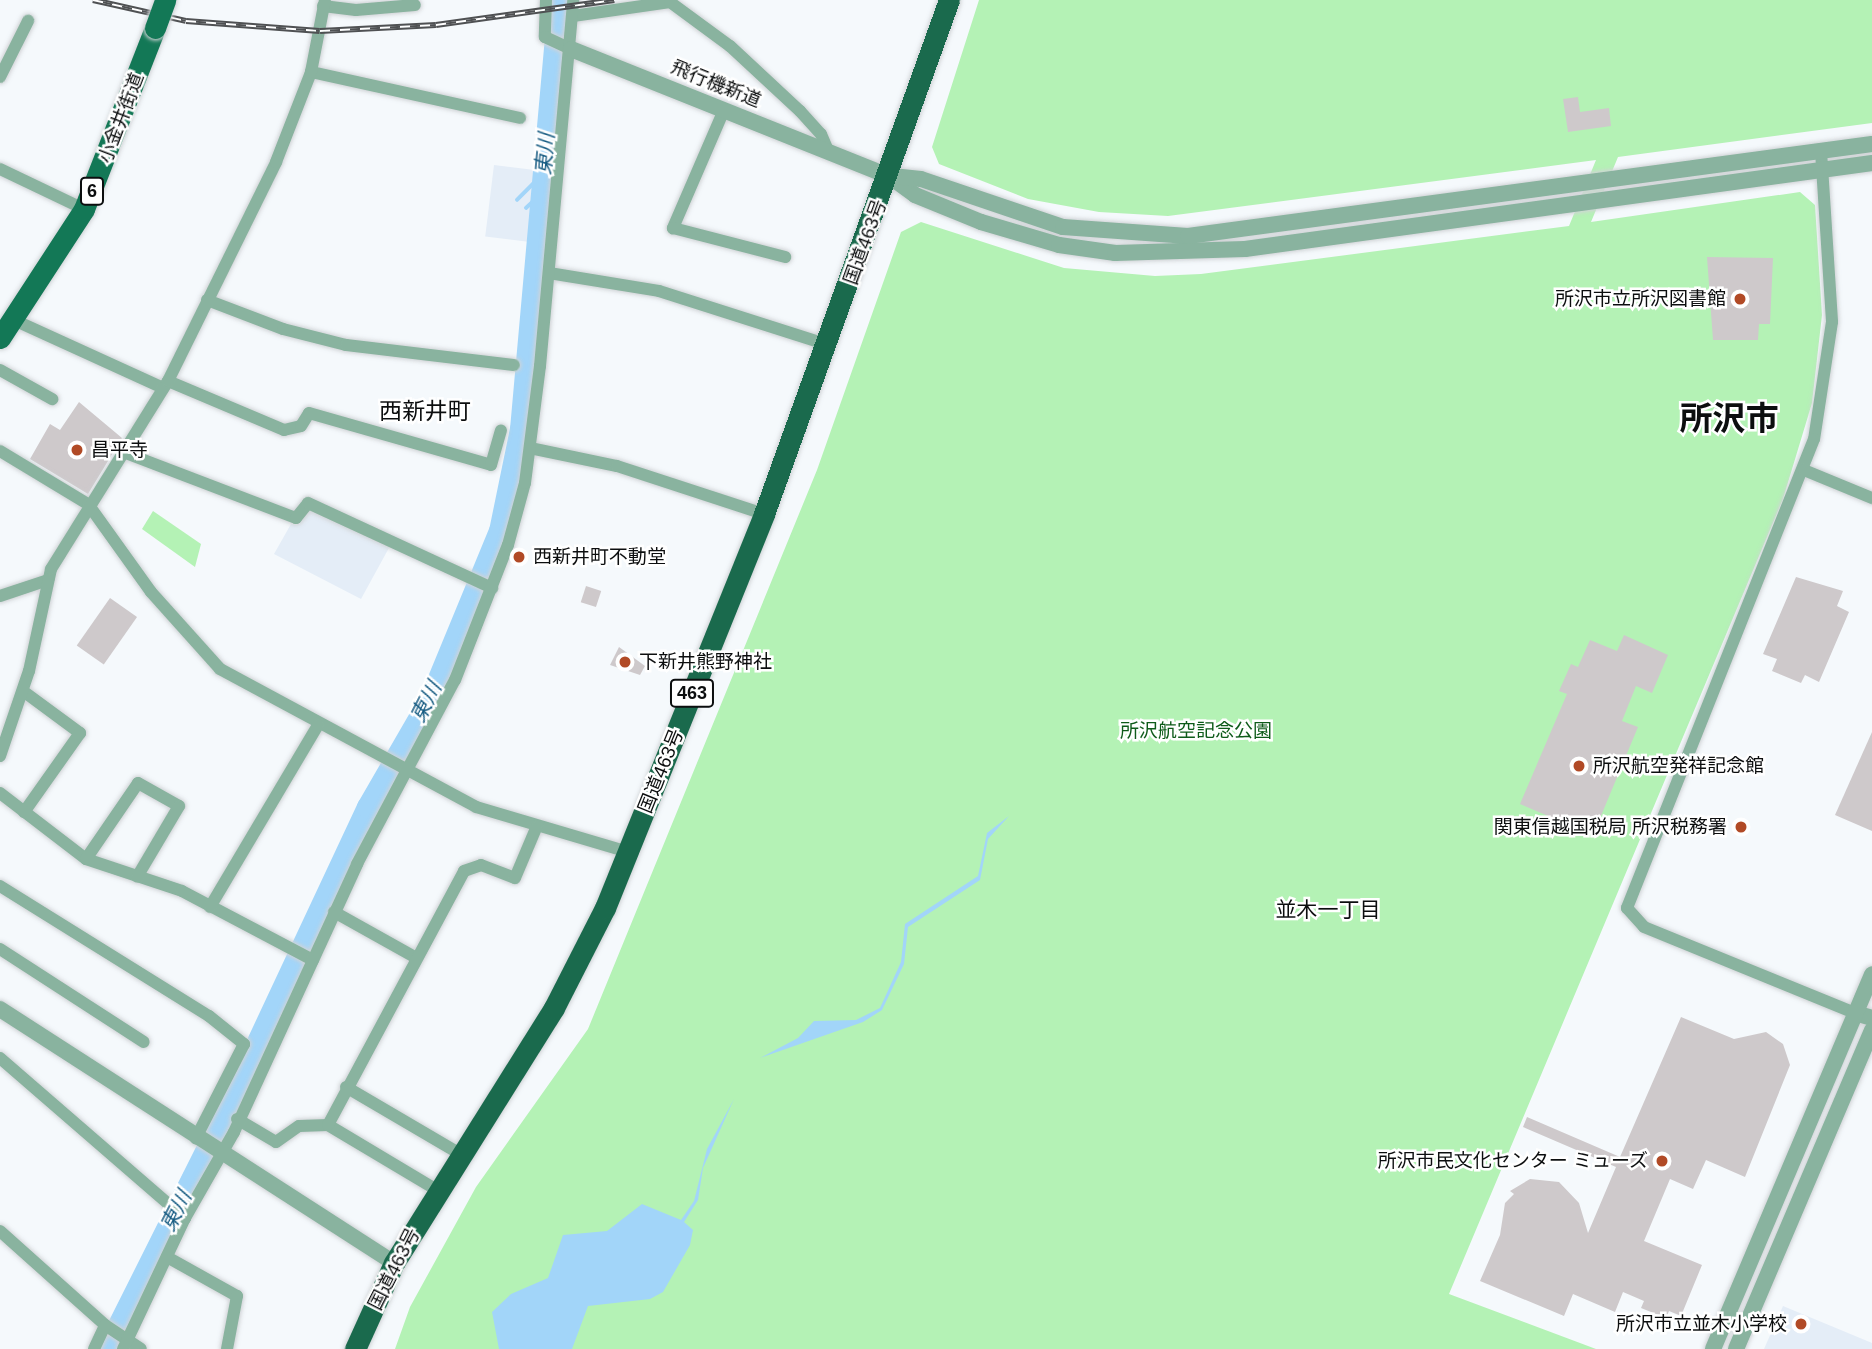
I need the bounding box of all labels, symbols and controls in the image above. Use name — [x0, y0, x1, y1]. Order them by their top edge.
street label: 飛行機新道 — [668, 56, 764, 112]
street label: 小金井街道 — [93, 70, 149, 166]
water label: 東川 — [531, 132, 559, 176]
road number: 6 — [80, 176, 104, 206]
street label: 国道463号 — [839, 196, 891, 288]
place label: 所沢市立所沢図書館 — [1555, 288, 1726, 310]
marker: 所沢市立所沢図書館 — [1732, 291, 1748, 307]
district label: 西新井町 — [379, 397, 471, 425]
district label: 所沢市 — [1680, 399, 1778, 439]
place label: 昌平寺 — [91, 439, 148, 461]
marker: 昌平寺 — [69, 442, 85, 458]
place label: 西新井町不動堂 — [533, 546, 666, 568]
marker: 西新井町不動堂 — [511, 549, 527, 565]
place label: 下新井熊野神社 — [639, 651, 772, 673]
marker: 下新井熊野神社 — [617, 654, 633, 670]
water label: 東川 — [405, 678, 447, 726]
road number: 463 — [669, 678, 715, 708]
park label: 所沢航空記念公園 — [1120, 720, 1272, 742]
street label: 国道463号 — [634, 726, 688, 816]
place label: 所沢航空発祥記念館 — [1593, 755, 1764, 777]
marker: 所沢航空発祥記念館 — [1571, 758, 1587, 774]
place label: 関東信越国税局 所沢税務署 — [1494, 816, 1727, 838]
marker: 関東信越国税局 所沢税務署 — [1733, 819, 1749, 835]
district label: 並木一丁目 — [1276, 897, 1380, 923]
place label: 所沢市民文化センター ミューズ — [1377, 1150, 1648, 1172]
marker: 所沢市民文化センター ミューズ — [1654, 1153, 1670, 1169]
water label: 東川 — [155, 1187, 197, 1235]
street label: 国道463号 — [364, 1224, 424, 1314]
place label: 所沢市立並木小学校 — [1616, 1313, 1787, 1335]
marker: 所沢市立並木小学校 — [1793, 1316, 1809, 1332]

